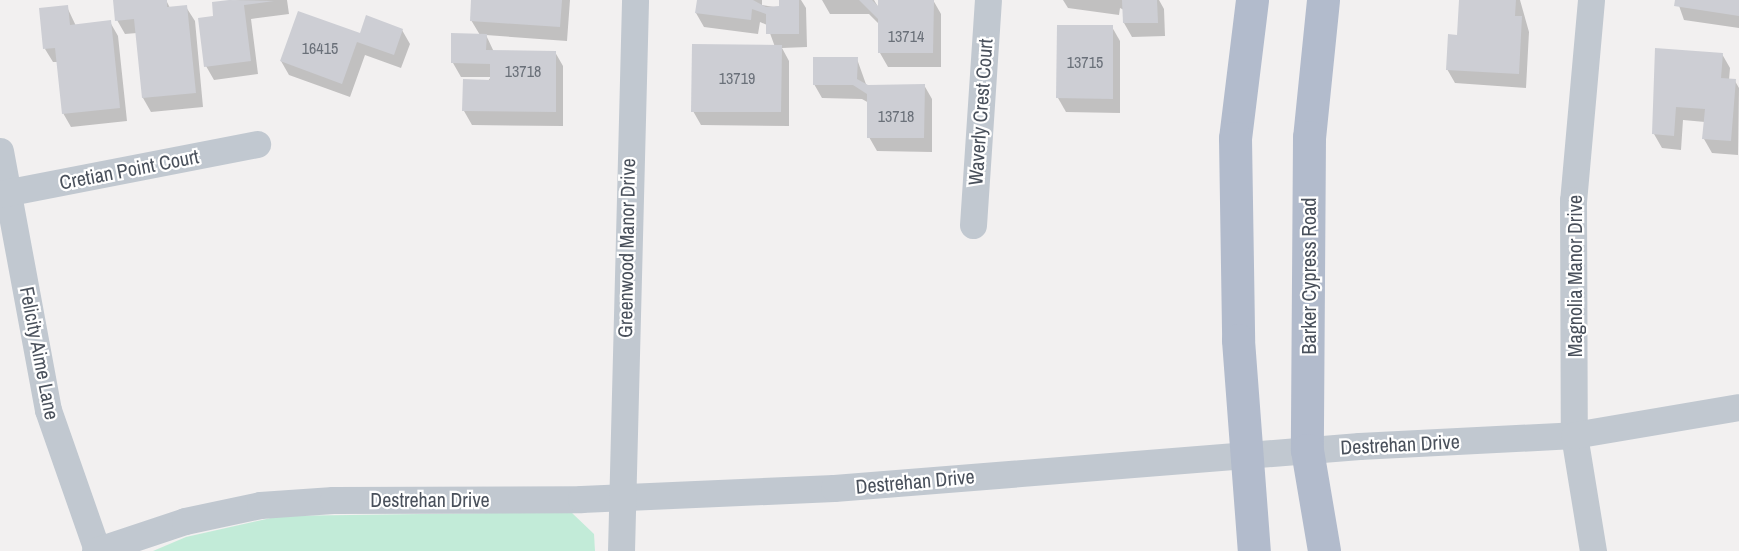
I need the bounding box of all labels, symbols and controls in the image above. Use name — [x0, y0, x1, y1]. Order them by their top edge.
house number: 13714 — [888, 26, 924, 46]
house number: 16415 — [302, 38, 338, 58]
street label: Waverly Crest Court — [963, 38, 997, 186]
house number: 13715 — [1067, 52, 1103, 72]
house number: 13718 — [505, 61, 541, 81]
house number: 13719 — [719, 68, 755, 88]
house number: 13718 — [878, 106, 914, 126]
street label: Cretian Point Court — [57, 144, 201, 194]
street label: Greenwood Manor Drive — [612, 158, 640, 338]
street label: Magnolia Manor Drive — [1562, 195, 1586, 357]
street label: Barker Cypress Road — [1296, 198, 1320, 354]
street label: Felicity Aime Lane — [15, 284, 65, 422]
street label: Destrehan Drive — [1340, 429, 1460, 459]
street label: Destrehan Drive — [854, 464, 976, 498]
street label: Destrehan Drive — [370, 487, 490, 511]

